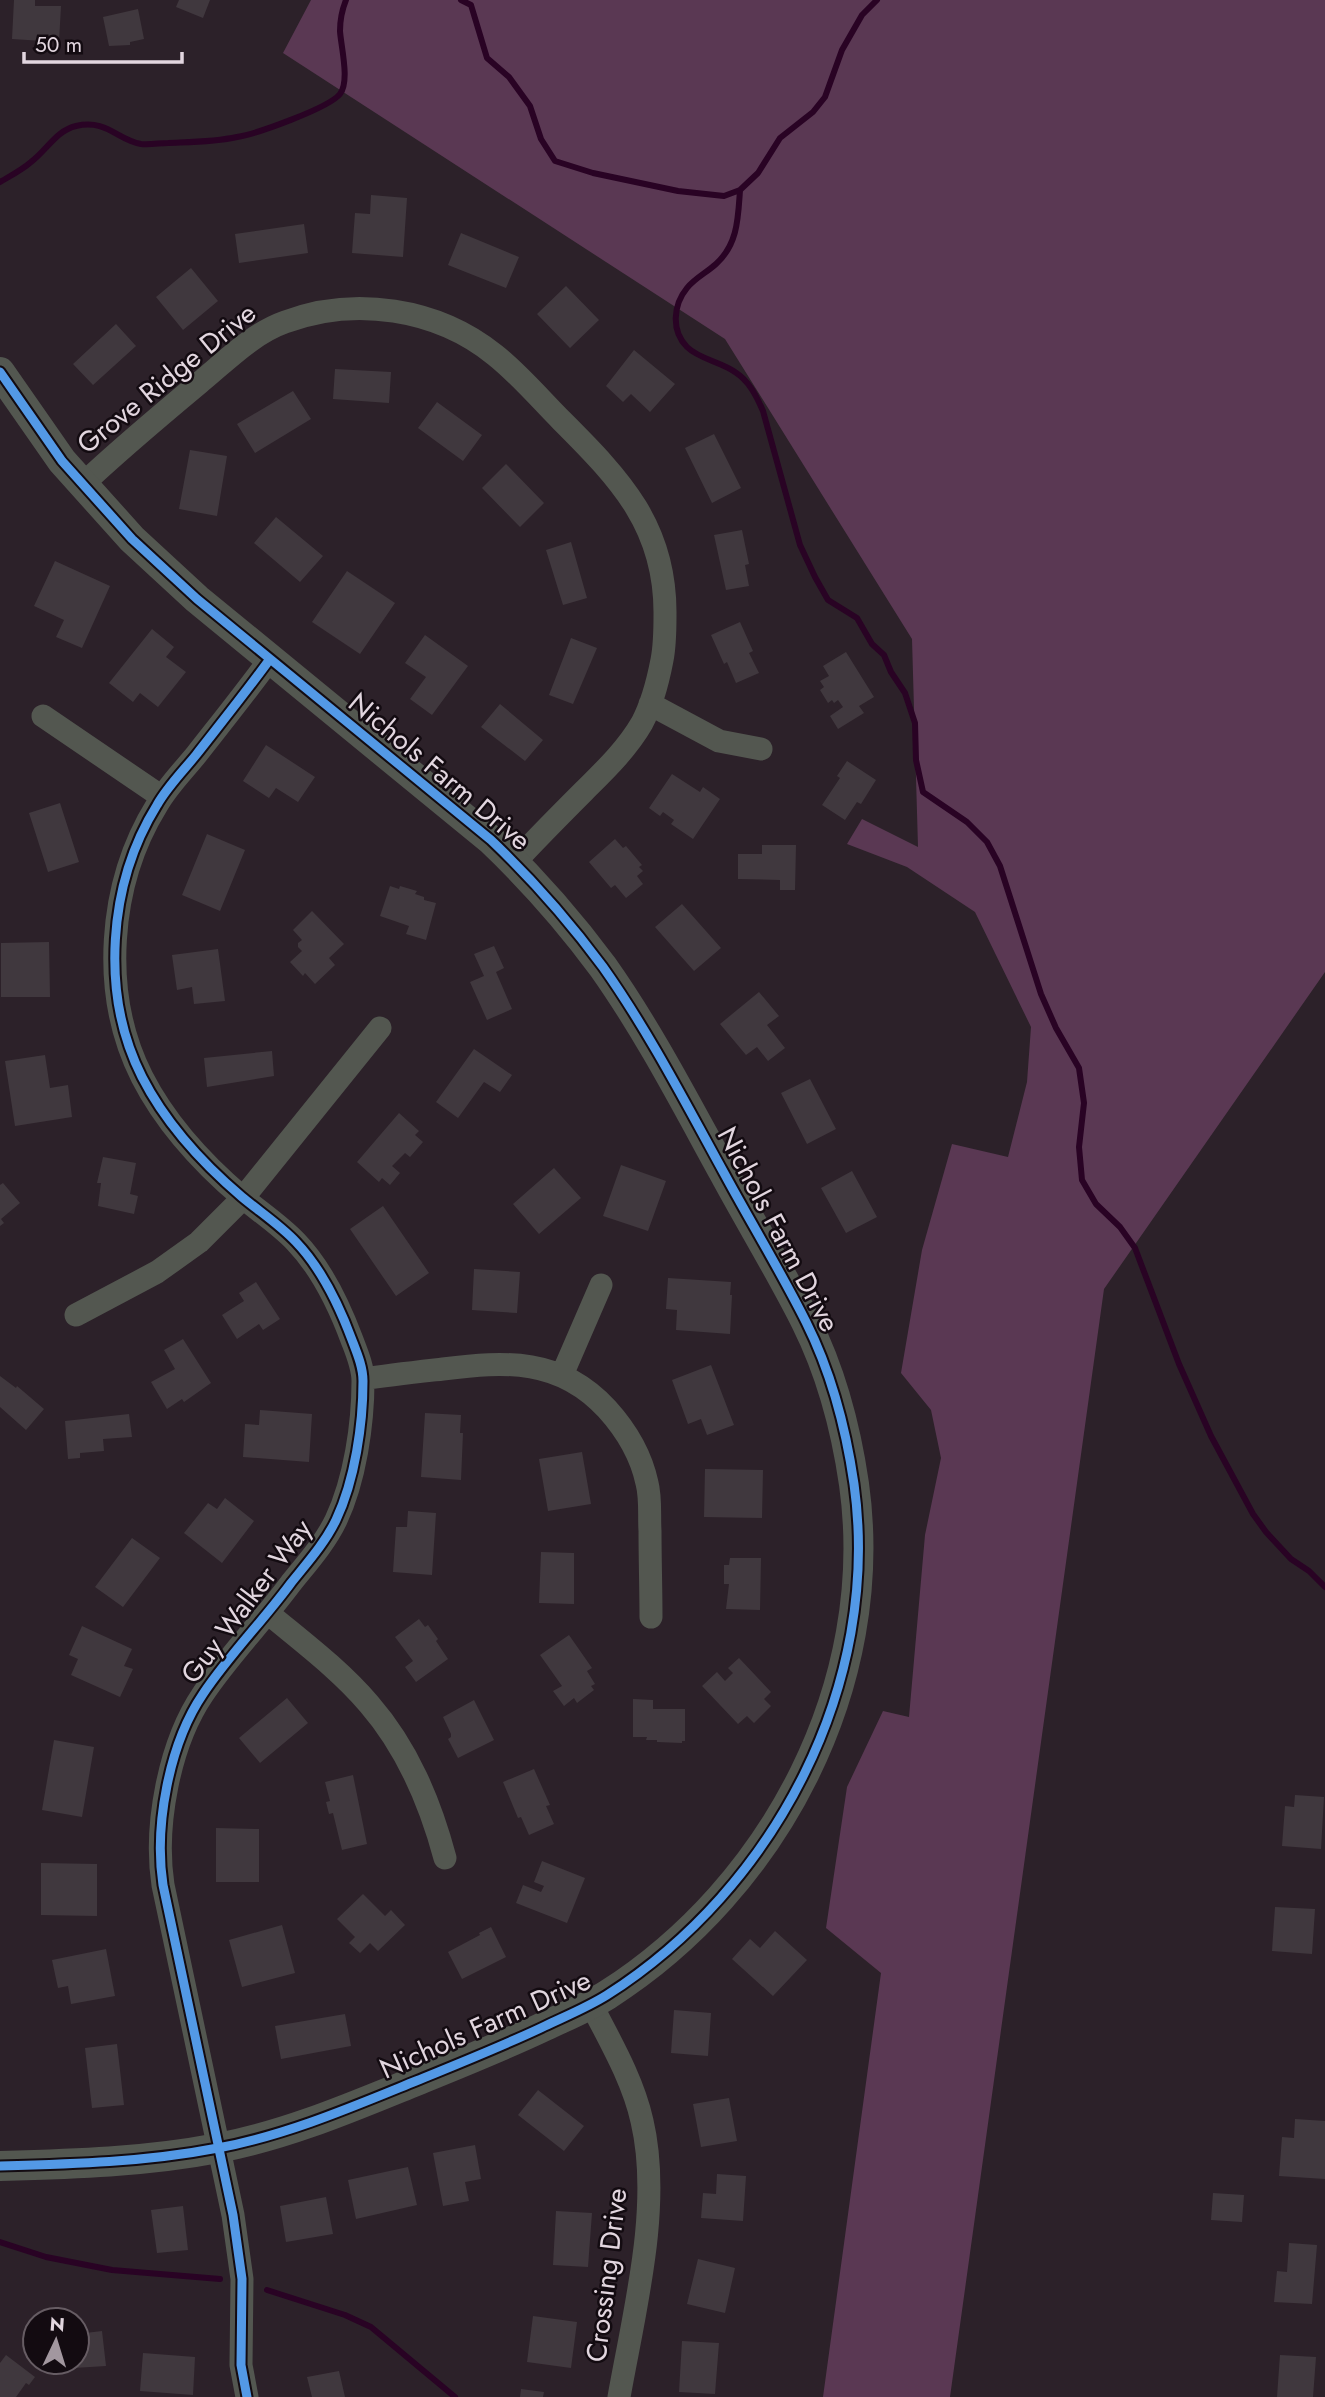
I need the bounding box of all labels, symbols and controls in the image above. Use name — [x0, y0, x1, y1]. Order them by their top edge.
scale bar — [24, 21, 182, 65]
text: 50 m — [35, 30, 82, 60]
street label: Grove Ridge Drive — [68, 293, 265, 464]
street label: Nichols Farm Drive — [339, 683, 540, 860]
street label: Nichols Farm Drive — [707, 1119, 850, 1339]
street label: Guy Walker Way — [171, 1510, 322, 1692]
street label: Nichols Farm Drive — [373, 1960, 597, 2089]
street label: Crossing Drive — [575, 2186, 637, 2364]
north arrow — [21, 2306, 91, 2376]
text: N — [49, 2311, 66, 2339]

